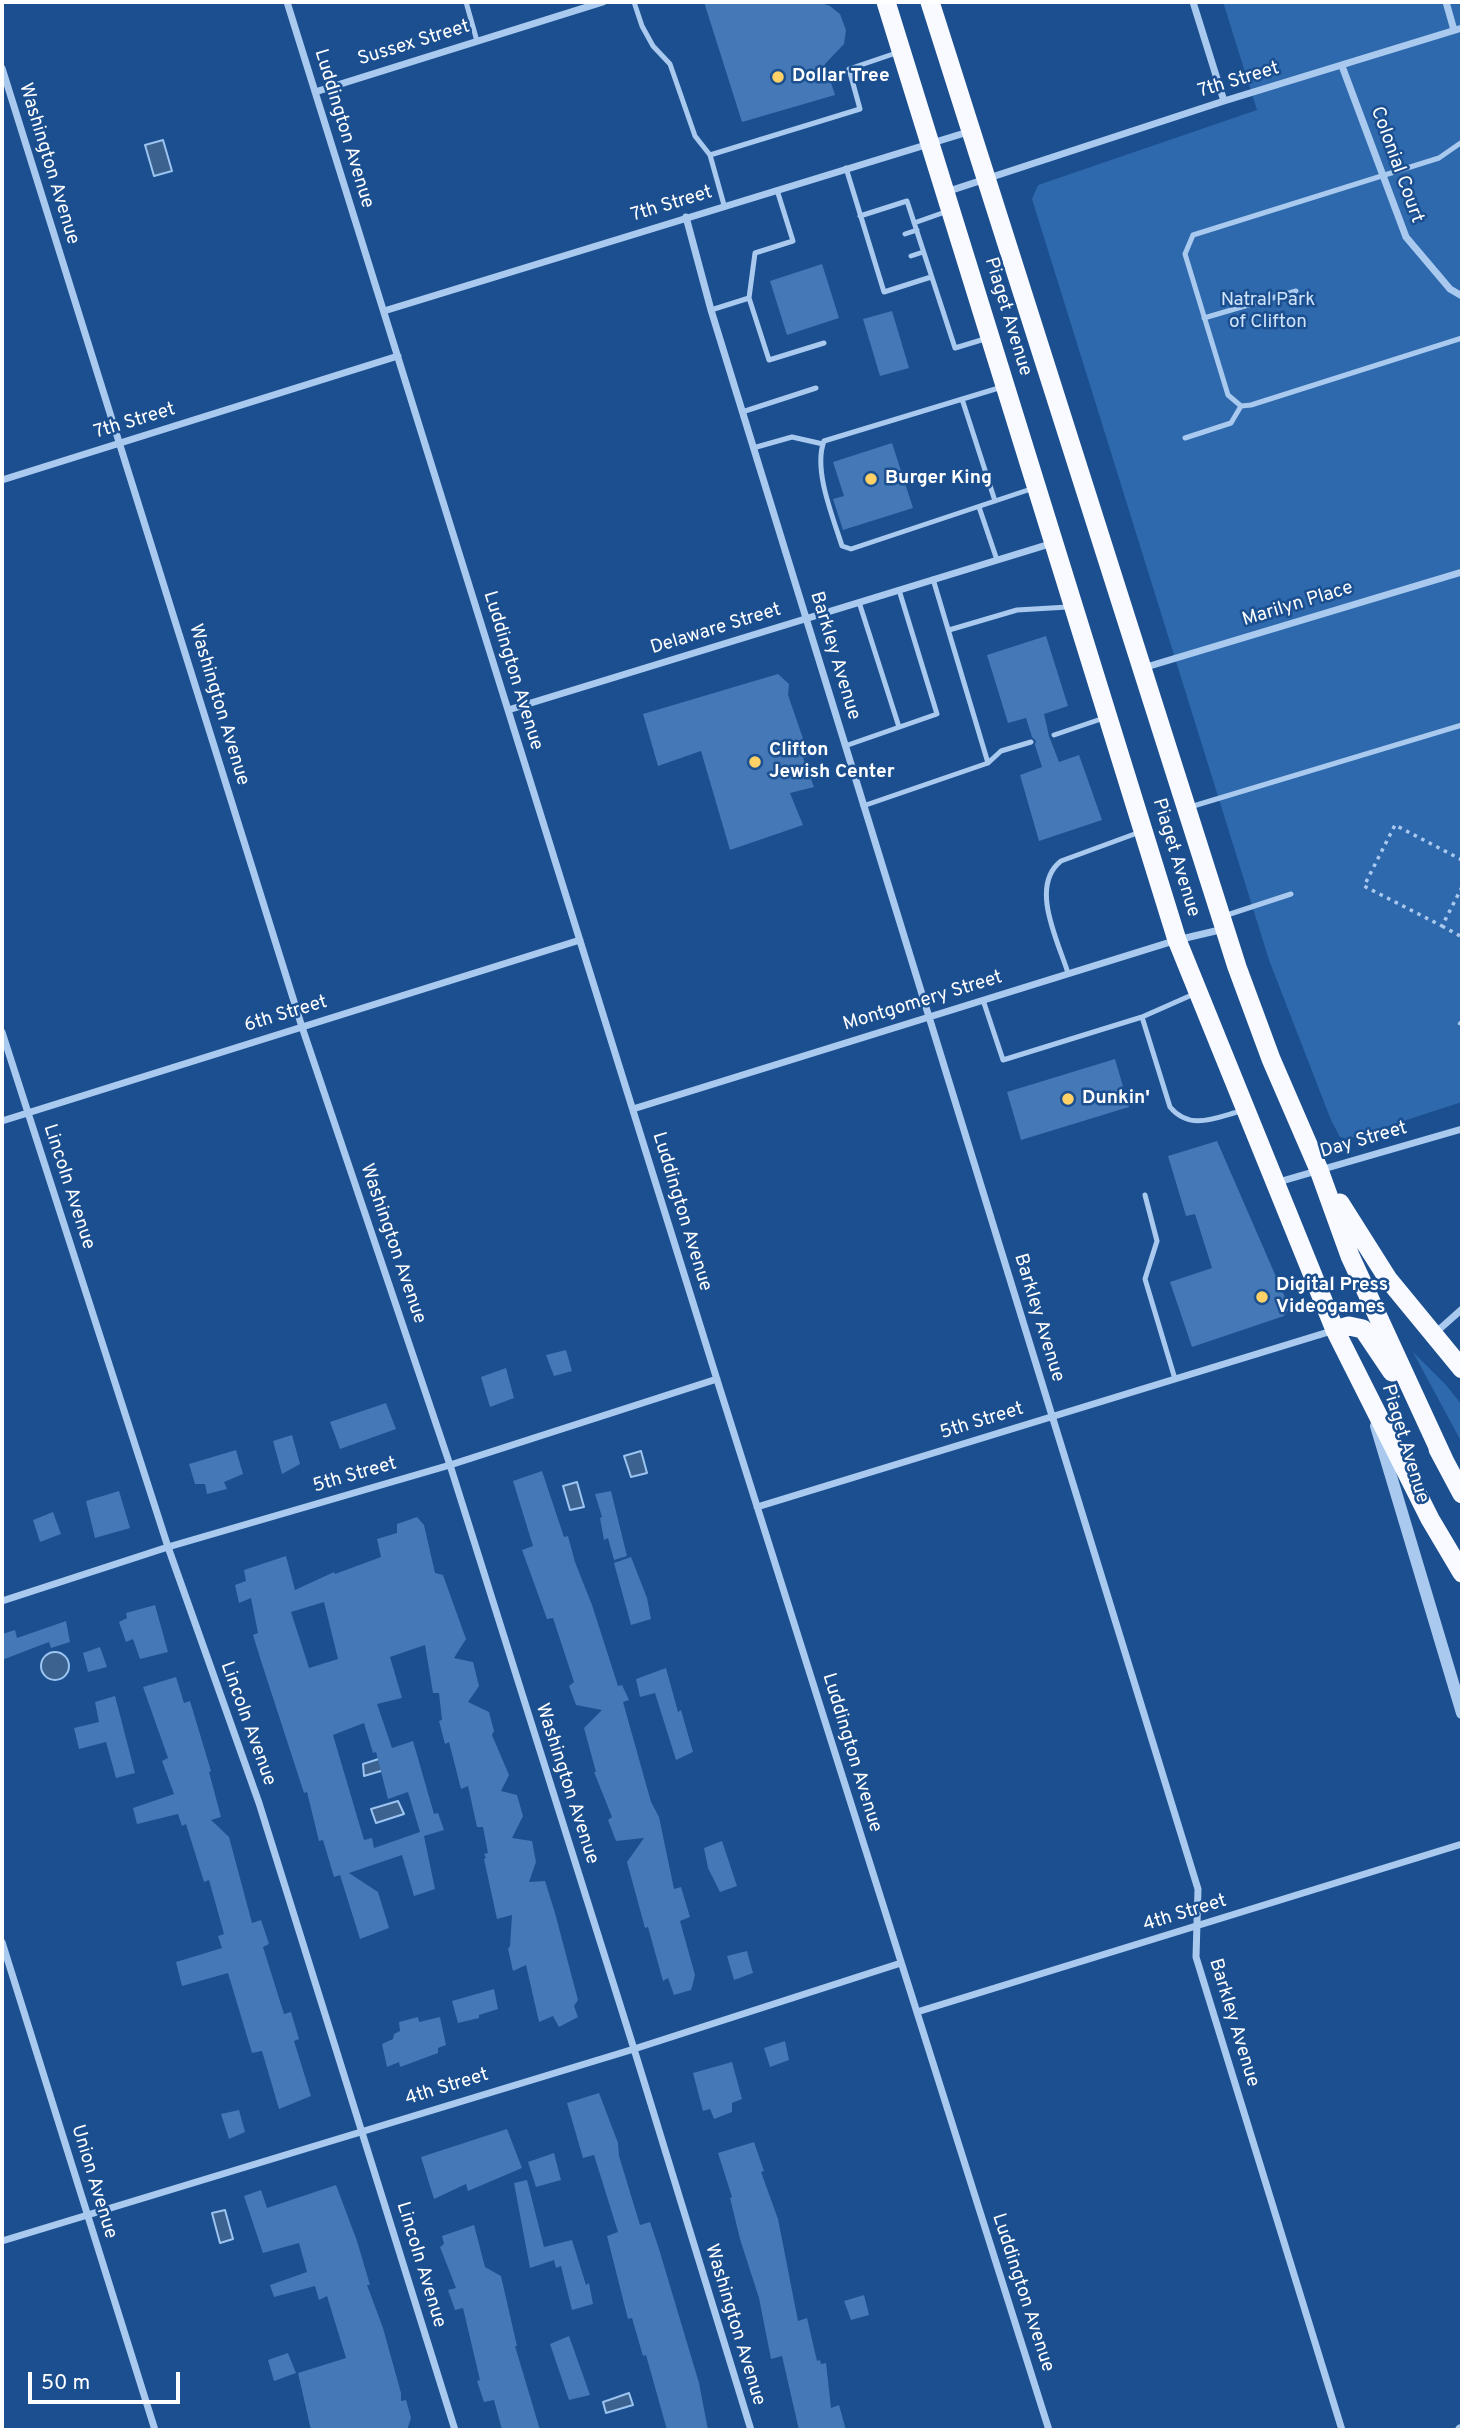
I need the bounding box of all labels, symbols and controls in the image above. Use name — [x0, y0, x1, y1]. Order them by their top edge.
street label: Sussex Street — [355, 16, 473, 72]
street label: Luddington Avenue — [308, 47, 378, 211]
street label: 7th Street — [1196, 58, 1282, 104]
place label: Dollar Tree — [792, 66, 890, 88]
marker: Dollar Tree — [770, 69, 786, 85]
street label: Washington Avenue — [13, 80, 83, 248]
street label: Colonial Court — [1364, 104, 1428, 226]
street label: 7th Street — [629, 182, 715, 228]
street label: Piaget Avenue — [978, 255, 1036, 379]
park label: Natral Park of Clifton — [1221, 290, 1315, 334]
street label: 7th Street — [92, 399, 178, 445]
place label: Burger King — [885, 468, 992, 490]
marker: Burger King — [863, 471, 879, 487]
street label: Marilyn Place — [1240, 577, 1356, 633]
street label: Luddington Avenue — [477, 589, 547, 753]
street label: Barkley Avenue — [804, 589, 864, 723]
street label: Delaware Street — [648, 599, 784, 661]
street label: Washington Avenue — [183, 621, 253, 789]
place label: Clifton Jewish Center — [769, 740, 895, 784]
marker: Clifton Jewish Center — [747, 754, 763, 770]
street label: Piaget Avenue — [1146, 796, 1204, 920]
street label: Montgomery Street — [841, 967, 1005, 1037]
street label: 6th Street — [242, 992, 330, 1038]
place label: Dunkin' — [1082, 1088, 1150, 1110]
marker: Dunkin' — [1060, 1091, 1076, 1107]
street label: Day Street — [1318, 1118, 1410, 1164]
street label: Lincoln Avenue — [37, 1121, 99, 1253]
street label: Luddington Avenue — [646, 1130, 716, 1294]
street label: Washington Avenue — [354, 1161, 430, 1327]
street label: Barkley Avenue — [1008, 1251, 1068, 1385]
place label: Digital Press Videogames — [1276, 1275, 1388, 1319]
marker: Digital Press Videogames — [1254, 1289, 1270, 1305]
street label: Piaget Avenue — [1375, 1382, 1433, 1506]
street label: 5th Street — [938, 1399, 1026, 1445]
street label: 5th Street — [310, 1453, 400, 1499]
street label: Lincoln Avenue — [214, 1659, 280, 1789]
street label: Luddington Avenue — [816, 1671, 886, 1835]
street label: Washington Avenue — [529, 1701, 603, 1867]
street label: 4th Street — [1141, 1891, 1229, 1937]
street label: Barkley Avenue — [1203, 1956, 1263, 2090]
street label: 4th Street — [403, 2065, 491, 2111]
street label: Union Avenue — [65, 2122, 121, 2242]
street label: Lincoln Avenue — [390, 2199, 450, 2331]
street label: Luddington Avenue — [986, 2211, 1058, 2375]
street label: Washington Avenue — [699, 2241, 769, 2409]
scale bar — [32, 2358, 184, 2402]
text: 50 m — [41, 2370, 90, 2397]

